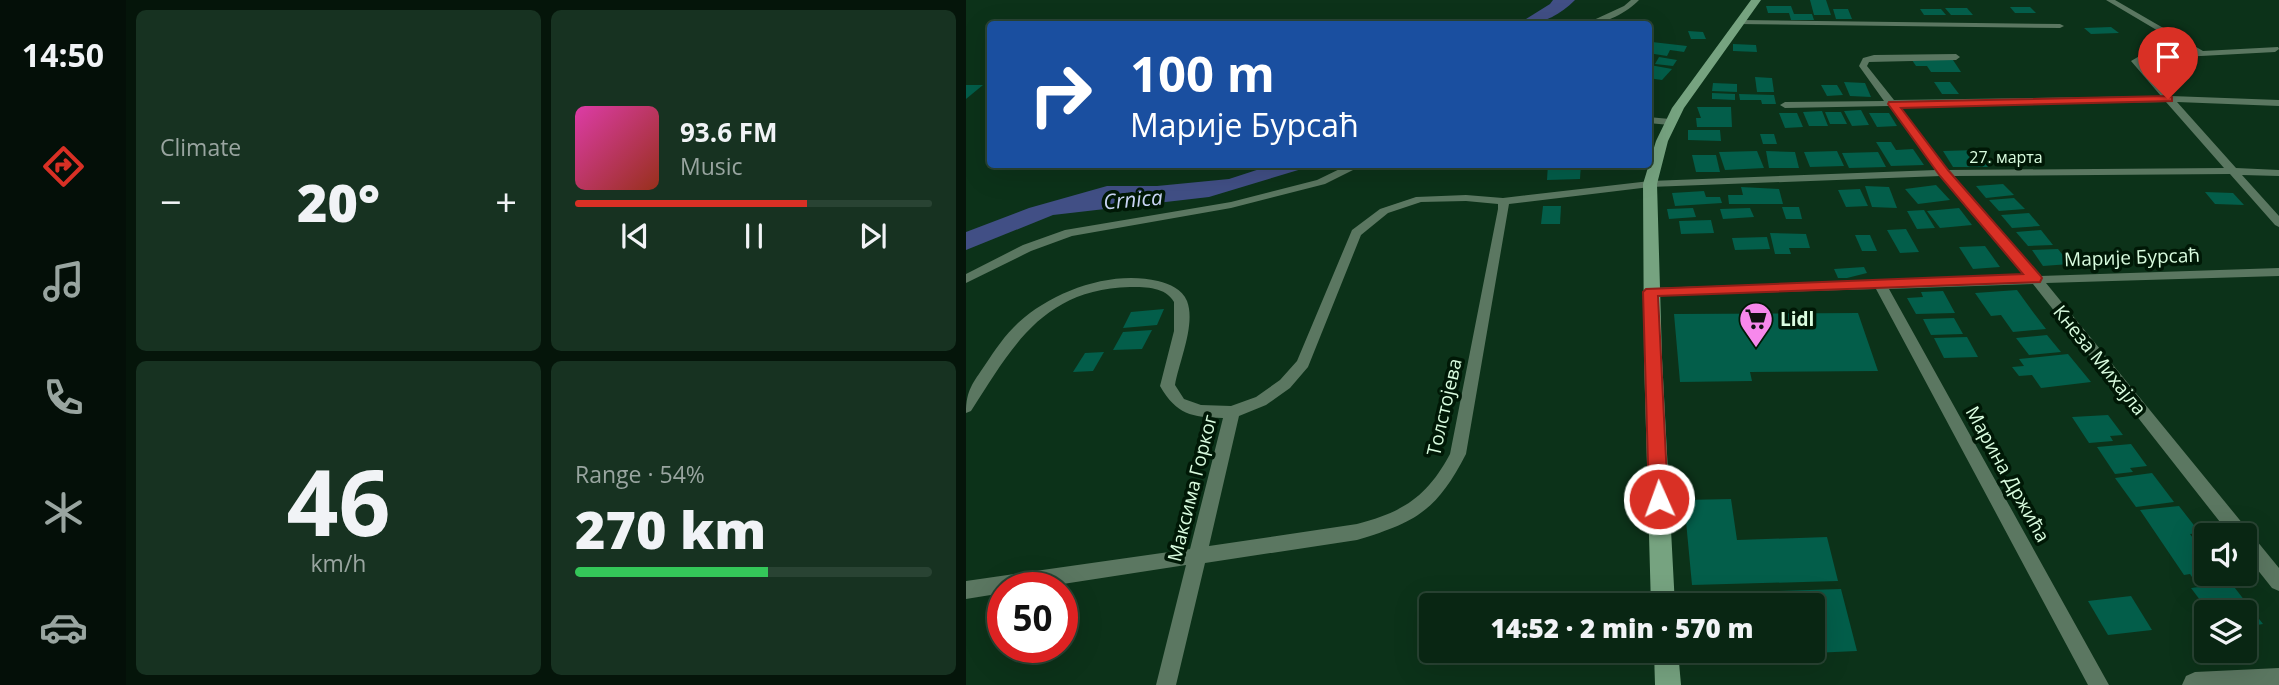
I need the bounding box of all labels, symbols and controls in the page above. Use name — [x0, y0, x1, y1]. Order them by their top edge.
pin — [2138, 27, 2198, 99]
text: 14:50 — [22, 33, 104, 76]
icon: arrive — [2149, 38, 2187, 76]
text: 100 m — [1130, 40, 1275, 106]
icon: right — [1015, 49, 1106, 140]
text: Марије Бурсаћ — [1130, 103, 1359, 146]
text: 93.6 FM — [680, 114, 778, 150]
text: Climate — [160, 131, 241, 163]
icon: directions — [39, 142, 88, 191]
street label: 27. марта — [1969, 146, 2043, 168]
text: Music — [680, 150, 743, 182]
text: 20° — [297, 166, 380, 237]
text: − — [160, 175, 182, 227]
text: + — [495, 175, 517, 227]
water label: Crnica — [1102, 182, 1164, 216]
icon: previous — [616, 217, 654, 255]
icon: pause — [735, 217, 773, 255]
icon: next — [854, 217, 892, 255]
street label: Марије Бурсаћ — [2064, 242, 2200, 272]
icon: music — [39, 257, 88, 306]
street label: Кнеза Михајла — [2047, 299, 2153, 421]
supermarket icon: Lidl — [1737, 300, 1775, 349]
place label: Lidl — [1780, 306, 1814, 332]
street label: Толстојева — [1420, 356, 1468, 458]
icon: phone — [39, 373, 88, 422]
street label: Марина Држића — [1960, 401, 2056, 547]
street label: Максима Горког — [1161, 412, 1223, 564]
text: 46 — [286, 439, 391, 563]
text: Range · 54% — [575, 458, 705, 490]
position arrow — [1622, 462, 1696, 536]
icon: climate — [39, 488, 88, 537]
text: 270 km — [575, 493, 766, 564]
map controls — [2194, 523, 2257, 663]
button: sound — [2194, 523, 2257, 586]
text: km/h — [311, 547, 366, 579]
speed limit sign: 50 — [987, 572, 1078, 663]
button: layers — [2194, 600, 2257, 663]
icon: car — [39, 603, 88, 652]
text: 14:52 · 2 min · 570 m — [1491, 610, 1753, 646]

